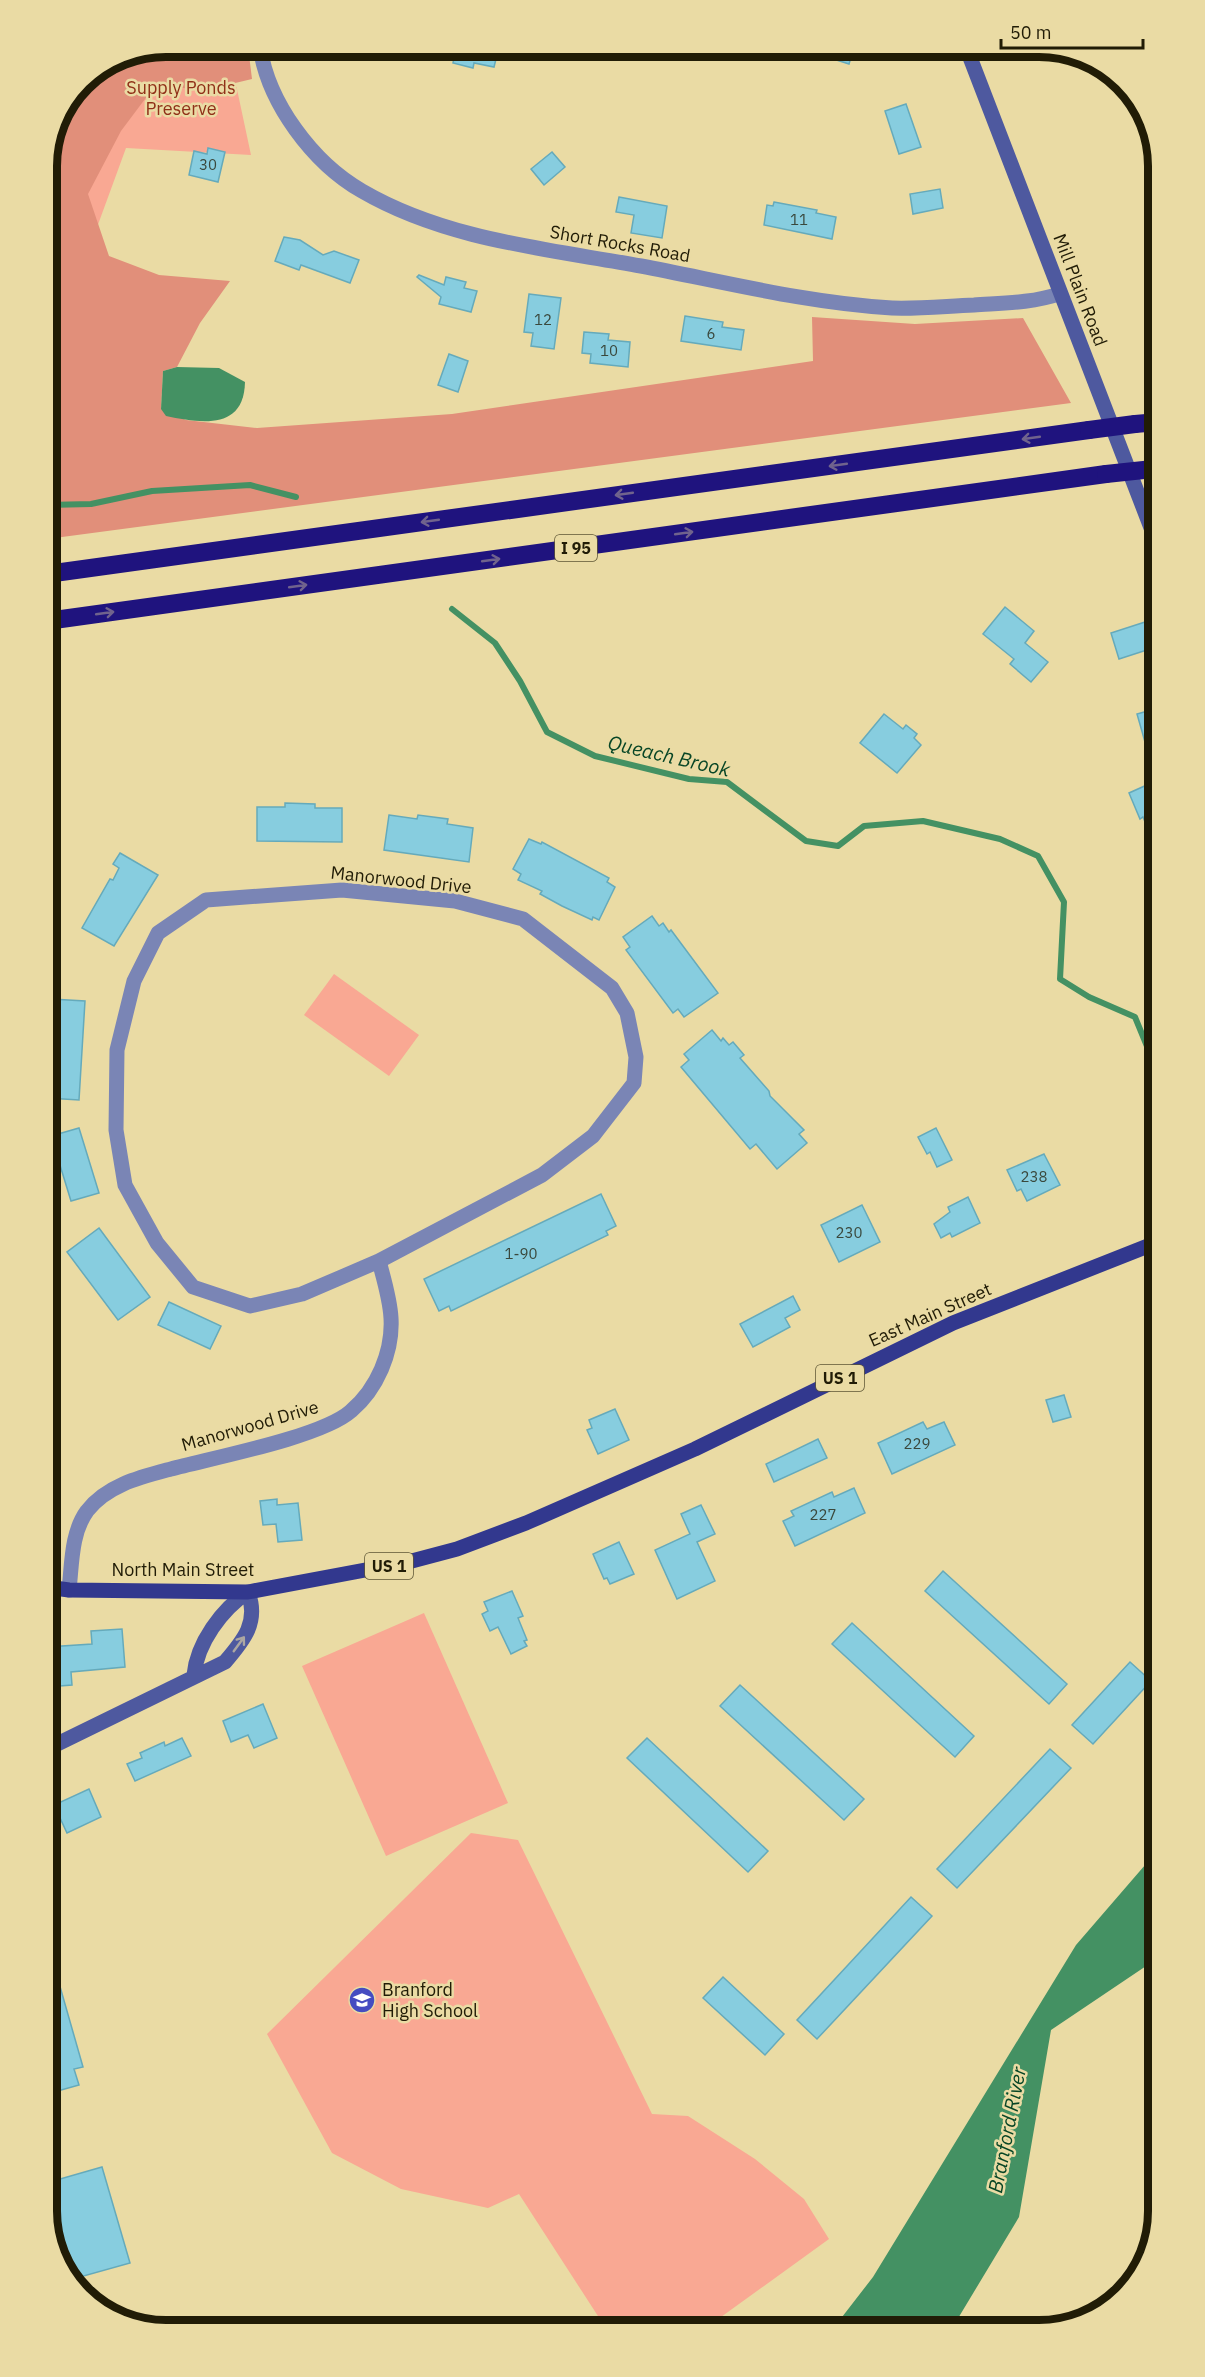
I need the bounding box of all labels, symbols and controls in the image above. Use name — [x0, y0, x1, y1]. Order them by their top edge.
scale bar — [1001, 12, 1144, 50]
text: 50 m — [1010, 21, 1052, 44]
park label: Supply Ponds Preserve — [126, 76, 236, 120]
house number: 30 — [199, 155, 217, 174]
house number: 11 — [790, 210, 808, 229]
street label: Short Rocks Road — [548, 220, 692, 267]
street label: Mill Plain Road — [1048, 230, 1112, 349]
house number: 12 — [534, 310, 552, 329]
house number: 6 — [706, 324, 716, 343]
house number: 10 — [600, 341, 618, 360]
one-way arrow — [1021, 433, 1041, 444]
one-way arrow — [828, 460, 848, 471]
one-way arrow — [614, 489, 634, 500]
one-way arrow — [421, 515, 441, 526]
one-way arrow — [674, 527, 694, 538]
road number: I 95 — [555, 535, 597, 561]
one-way arrow — [481, 554, 500, 565]
one-way arrow — [287, 581, 307, 592]
one-way arrow — [94, 607, 114, 618]
water label: Queach Brook — [605, 728, 733, 783]
street label: Manorwood Drive — [329, 861, 473, 898]
house number: 238 — [1020, 1167, 1048, 1186]
house number: 230 — [835, 1223, 863, 1242]
house number: 1-90 — [505, 1244, 538, 1263]
street label: East Main Street — [865, 1277, 995, 1352]
road number: US 1 — [816, 1365, 864, 1391]
street label: Manorwood Drive — [179, 1395, 321, 1456]
house number: 229 — [903, 1434, 931, 1453]
house number: 227 — [809, 1505, 837, 1524]
road number: US 1 — [365, 1553, 413, 1579]
street label: North Main Street — [112, 1558, 254, 1581]
one-way arrow — [233, 1637, 245, 1653]
place label: Branford High School — [382, 1978, 478, 2022]
school or university icon: Branford High School — [347, 1985, 377, 2015]
water label: Branford River — [981, 2064, 1032, 2195]

